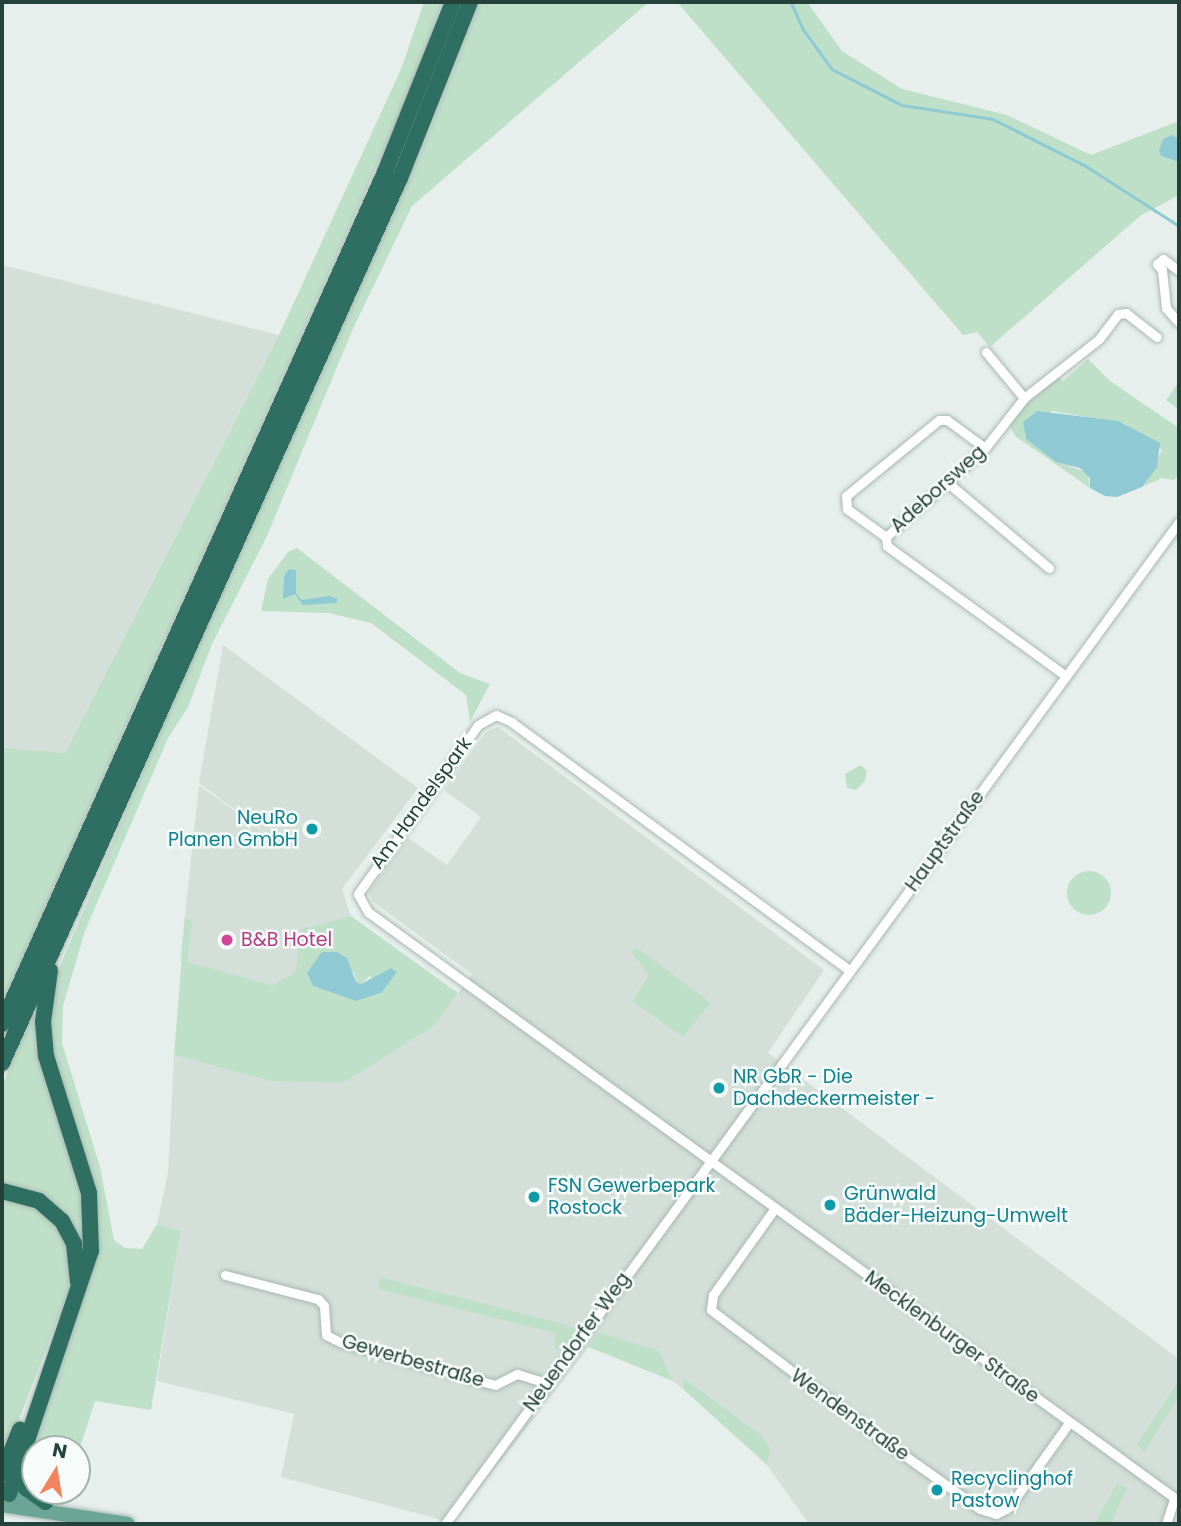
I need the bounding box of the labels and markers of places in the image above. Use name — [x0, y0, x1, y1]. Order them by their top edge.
place label: NeuRo Planen GmbH — [168, 807, 298, 851]
marker: NeuRo Planen GmbH — [304, 821, 320, 837]
place label: B&B Hotel — [241, 929, 332, 951]
marker: B&B Hotel — [219, 932, 235, 948]
place label: NR GbR - Die Dachdeckermeister - — [733, 1066, 935, 1110]
marker: NR GbR - Die Dachdeckermeister - — [711, 1080, 727, 1096]
place label: FSN Gewerbepark Rostock — [548, 1175, 715, 1219]
place label: Grünwald Bäder-Heizung-Umwelt — [844, 1183, 1068, 1227]
marker: FSN Gewerbepark Rostock — [526, 1189, 542, 1205]
marker: Grünwald Bäder-Heizung-Umwelt — [822, 1197, 838, 1213]
place label: Recyclinghof Pastow — [951, 1468, 1073, 1512]
marker: Recyclinghof Pastow — [929, 1482, 945, 1498]

